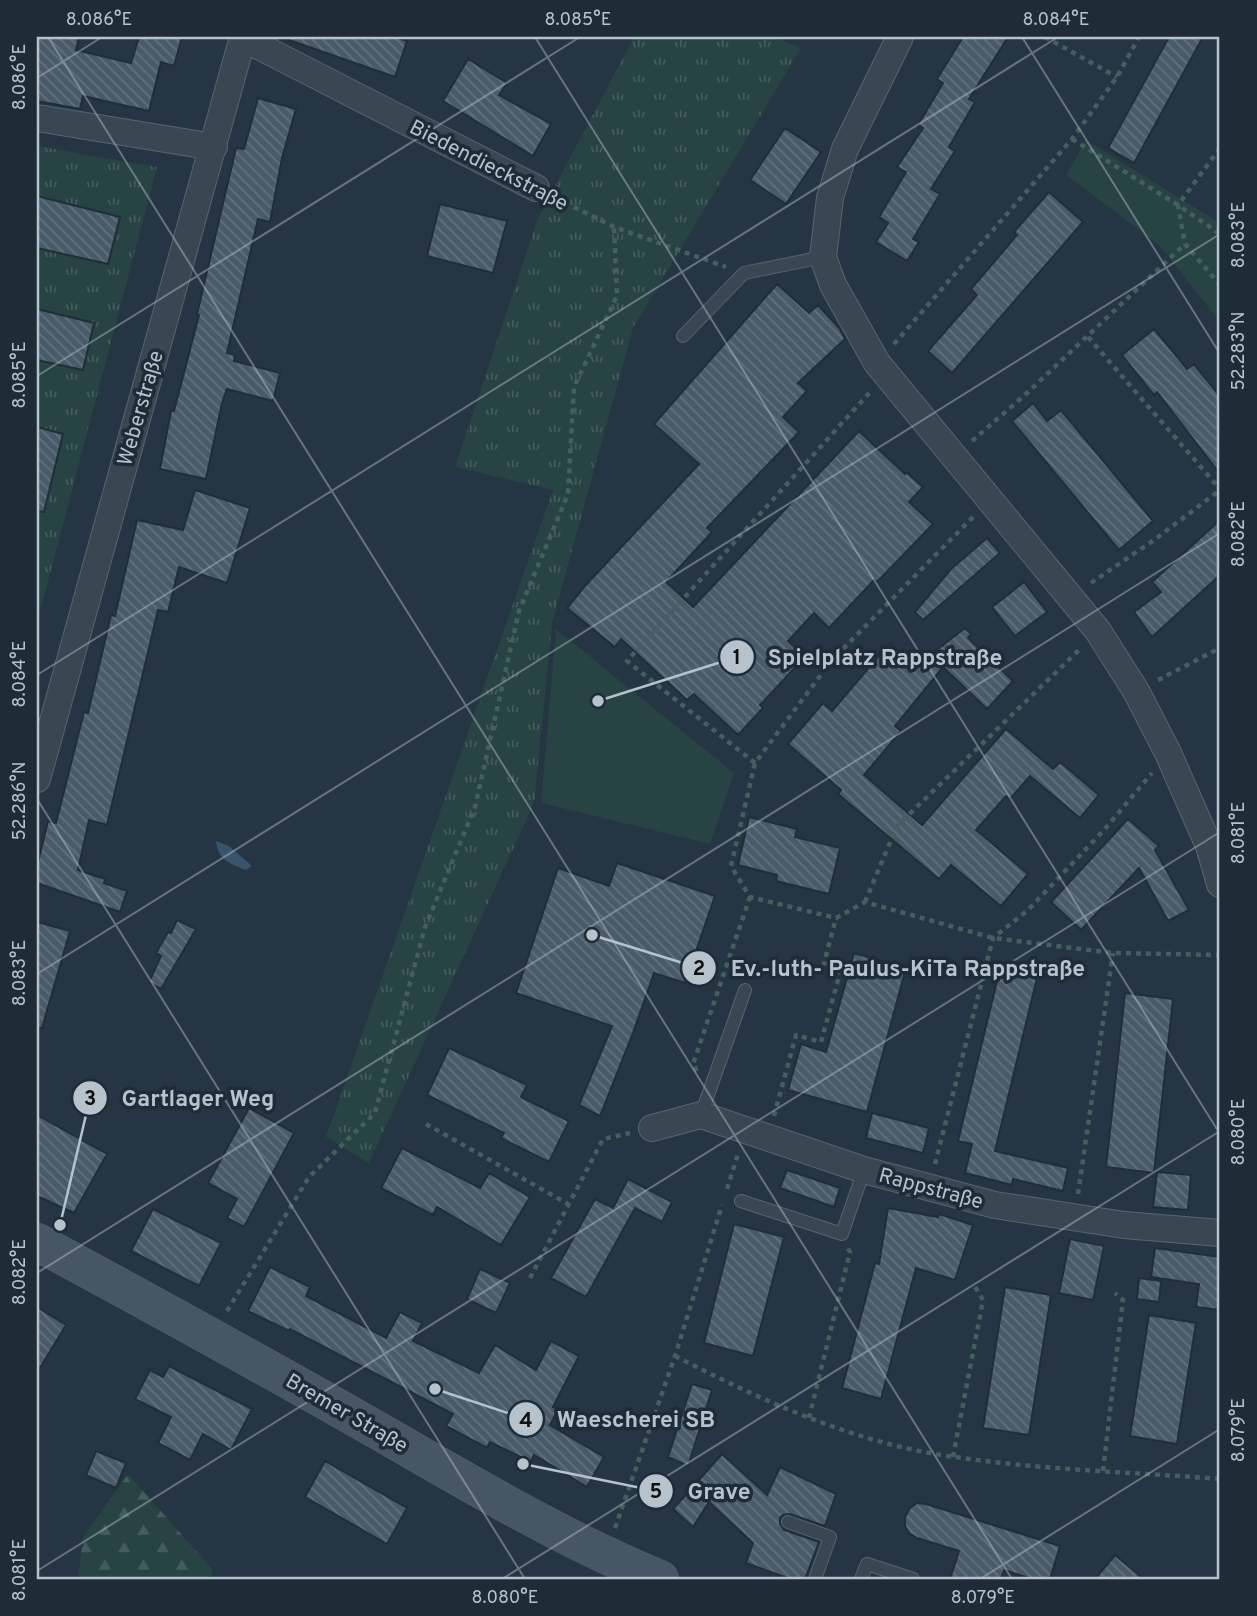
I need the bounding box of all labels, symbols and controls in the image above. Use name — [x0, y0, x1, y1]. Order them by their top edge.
text: 8.086°E — [66, 9, 132, 32]
text: 8.085°E — [545, 9, 611, 32]
text: 8.084°E — [1023, 9, 1089, 32]
text: 8.086°E — [9, 44, 32, 110]
street label: Biedendieckstraße — [404, 115, 572, 218]
text: 8.083°E — [1228, 202, 1251, 268]
text: 52.283°N — [1228, 311, 1251, 391]
text: 8.085°E — [9, 342, 32, 408]
street label: Weberstraße — [112, 348, 171, 469]
text: 8.082°E — [1228, 501, 1251, 567]
callout: Spielplatz Rappstraße — [719, 635, 1016, 679]
text: 8.084°E — [9, 641, 32, 707]
text: 1 — [733, 645, 741, 672]
text: Spielplatz Rappstraße — [768, 645, 1002, 674]
text: 52.286°N — [9, 761, 32, 841]
text: 8.081°E — [1228, 802, 1251, 864]
text: 8.083°E — [9, 940, 32, 1006]
callout: Ev.-luth- Paulus-KiTa Rappstraße — [682, 946, 1099, 990]
text: 2 — [693, 956, 705, 983]
text: Ev.-luth- Paulus-KiTa Rappstraße — [731, 956, 1085, 985]
callout: Gartlager Weg — [72, 1076, 288, 1120]
text: 3 — [84, 1086, 96, 1113]
text: Gartlager Weg — [122, 1086, 274, 1115]
text: 8.080°E — [1228, 1098, 1251, 1166]
street label: Rappstraße — [875, 1163, 986, 1216]
text: 8.082°E — [9, 1239, 32, 1305]
street label: Bremer Straße — [280, 1368, 412, 1460]
callout: Waescherei SB — [508, 1397, 729, 1441]
text: 8.079°E — [1228, 1398, 1251, 1462]
text: Waescherei SB — [557, 1407, 715, 1436]
text: 4 — [519, 1408, 533, 1435]
callout: Grave — [639, 1469, 765, 1513]
text: 5 — [650, 1479, 662, 1506]
text: Grave — [688, 1479, 750, 1508]
text: 8.081°E — [9, 1539, 32, 1601]
text: 8.080°E — [471, 1587, 539, 1610]
text: 8.079°E — [951, 1587, 1015, 1610]

